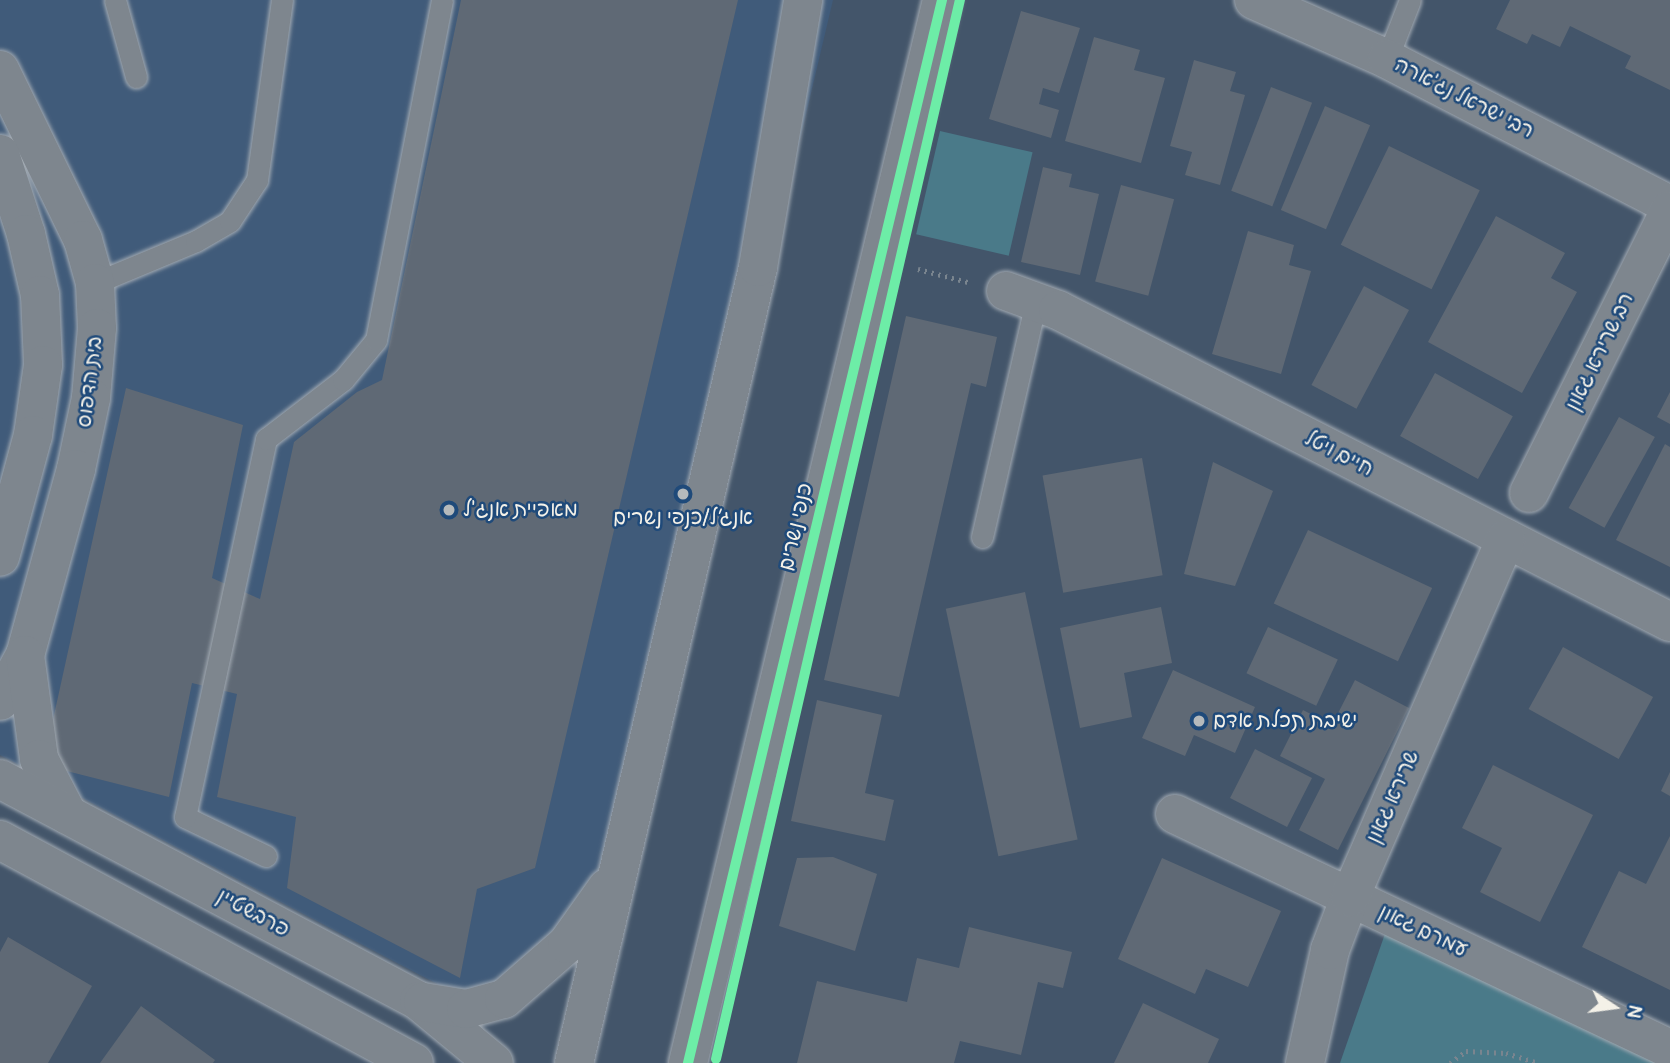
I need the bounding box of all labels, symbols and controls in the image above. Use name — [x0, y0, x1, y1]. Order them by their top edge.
street label: רבי ישראל נג'ארה — [1390, 52, 1538, 144]
street label: רב שרירא גאון — [1561, 289, 1639, 415]
street label: בית הדפוס — [72, 335, 108, 429]
street label: חיים ויטל — [1301, 426, 1377, 482]
street label: כנפי נשרים — [774, 481, 818, 573]
marker: אנג׳ל/כנפי נשרים — [675, 486, 691, 502]
place label: מאפיית אנג'ל — [463, 497, 578, 523]
marker: מאפיית אנג'ל — [441, 502, 457, 518]
place label: אנג׳ל/כנפי נשרים — [613, 505, 753, 531]
place label: ישיבת תכלת אדם — [1213, 708, 1357, 734]
marker: ישיבת תכלת אדם — [1191, 713, 1207, 729]
street label: שרירא גאון — [1361, 747, 1425, 847]
street label: פרבשטיין — [212, 883, 294, 943]
street label: עמרם גאון — [1375, 900, 1471, 962]
north arrow — [1579, 972, 1649, 1042]
text: N — [1621, 1003, 1648, 1021]

